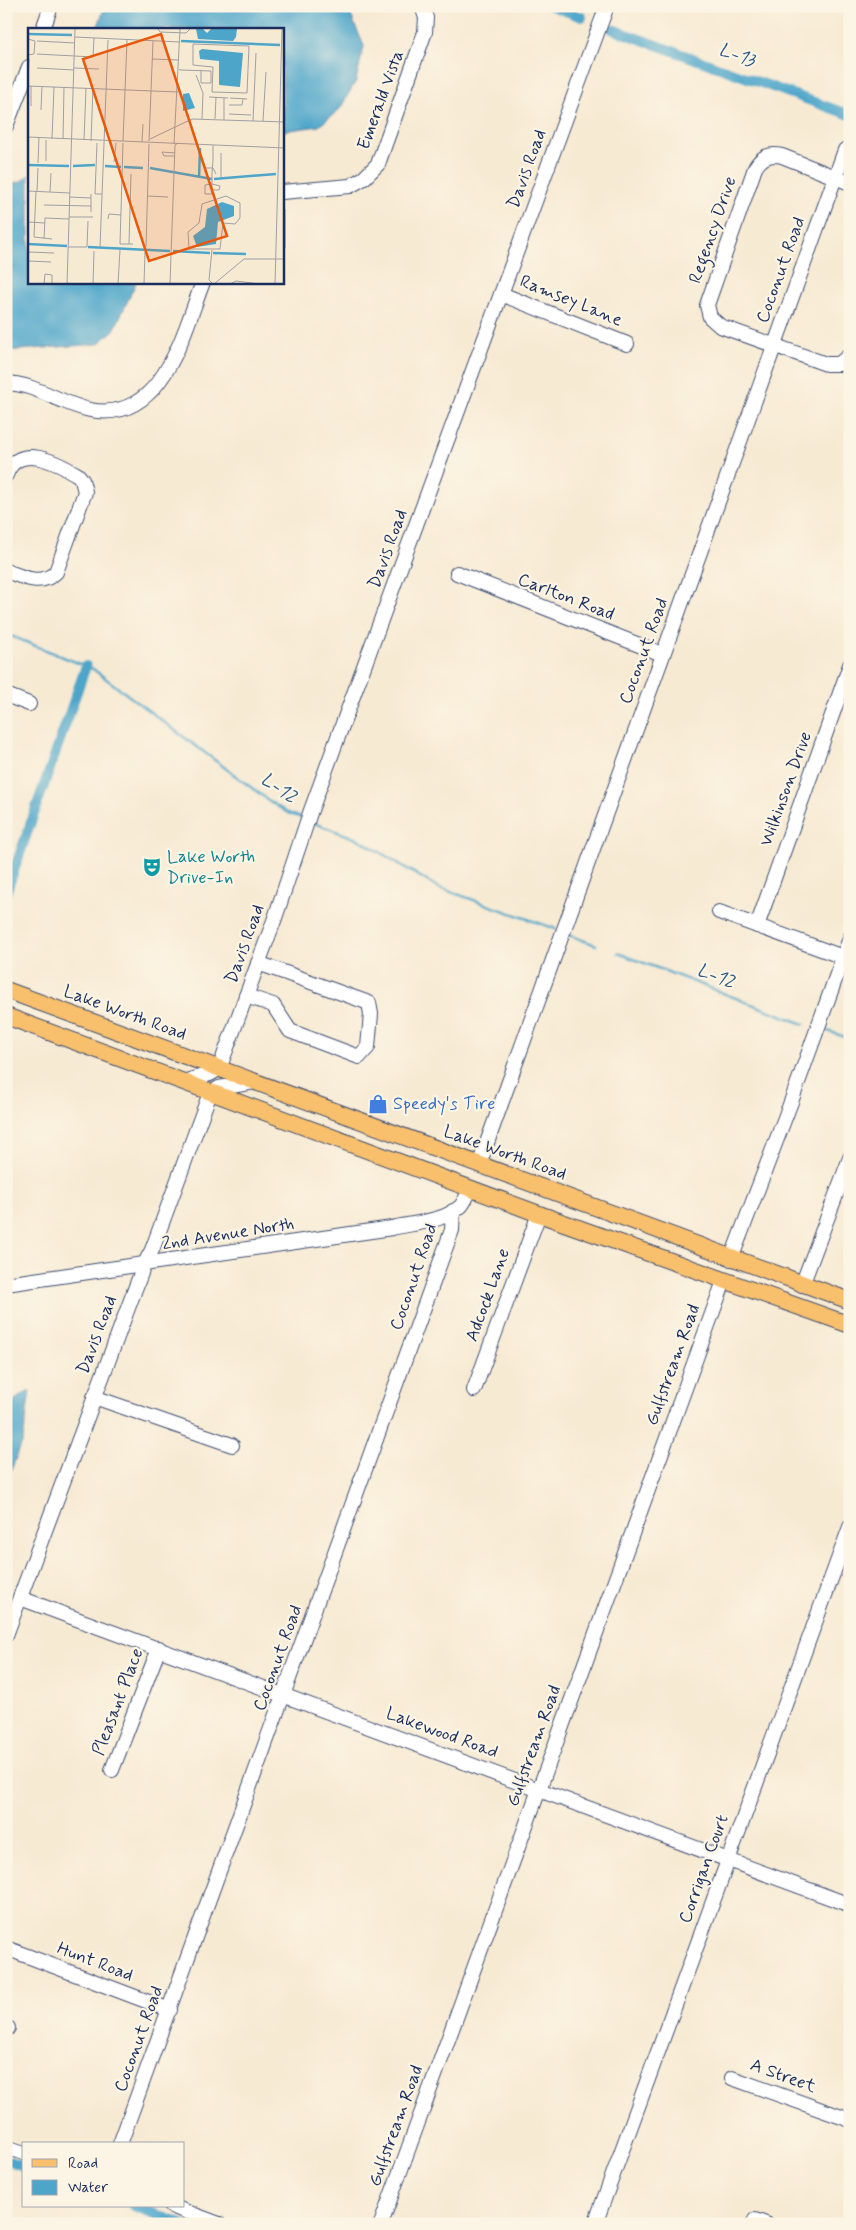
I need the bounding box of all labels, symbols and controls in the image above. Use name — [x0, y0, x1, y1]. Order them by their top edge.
inset map — [28, 28, 284, 284]
water label: L-13 — [715, 37, 759, 73]
street label: Emerald Vista — [352, 47, 410, 153]
street label: Davis Road — [502, 126, 552, 212]
street label: Regency Drive — [683, 173, 744, 287]
street label: Coconut Road — [751, 214, 811, 326]
street label: Ramsey Lane — [516, 270, 626, 332]
street label: Davis Road — [363, 506, 413, 592]
street label: Carlton Road — [514, 568, 618, 626]
street label: Coconut Road — [614, 595, 674, 707]
street label: Wilkinson Drive — [754, 728, 818, 850]
water label: L-12 — [256, 767, 302, 809]
place label: Lake Worth Drive-In — [167, 845, 255, 890]
theatre icon: Lake Worth Drive-In — [141, 856, 163, 878]
street label: Davis Road — [220, 901, 270, 987]
water label: L-12 — [693, 957, 739, 995]
street label: Lake Worth Road — [60, 980, 190, 1046]
place label: Speedy's Tire — [393, 1092, 495, 1116]
shop icon: Speedy's Tire — [367, 1093, 389, 1115]
street label: Lake Worth Road — [440, 1120, 570, 1186]
street label: 2nd Avenue North — [160, 1212, 296, 1256]
street label: Coconut Road — [385, 1220, 443, 1334]
street label: Adcock Lane — [460, 1245, 516, 1345]
street label: Davis Road — [71, 1292, 123, 1378]
street label: Gulfstream Road — [640, 1301, 706, 1429]
street label: Coconut Road — [248, 1602, 308, 1714]
street label: Pleasant Place — [87, 1645, 149, 1759]
street label: Gulfstream Road — [501, 1682, 567, 1810]
street label: Lakewood Road — [383, 1702, 501, 1764]
street label: Corrigan Court — [673, 1811, 735, 1927]
street label: Hunt Road — [54, 1937, 136, 1987]
street label: Coconut Road — [109, 1983, 169, 2095]
street label: A Street — [747, 2053, 820, 2099]
street label: Gulfstream Road — [363, 2062, 429, 2190]
legend — [22, 2142, 185, 2208]
text: Road — [68, 2154, 98, 2174]
text: Water — [68, 2178, 108, 2198]

